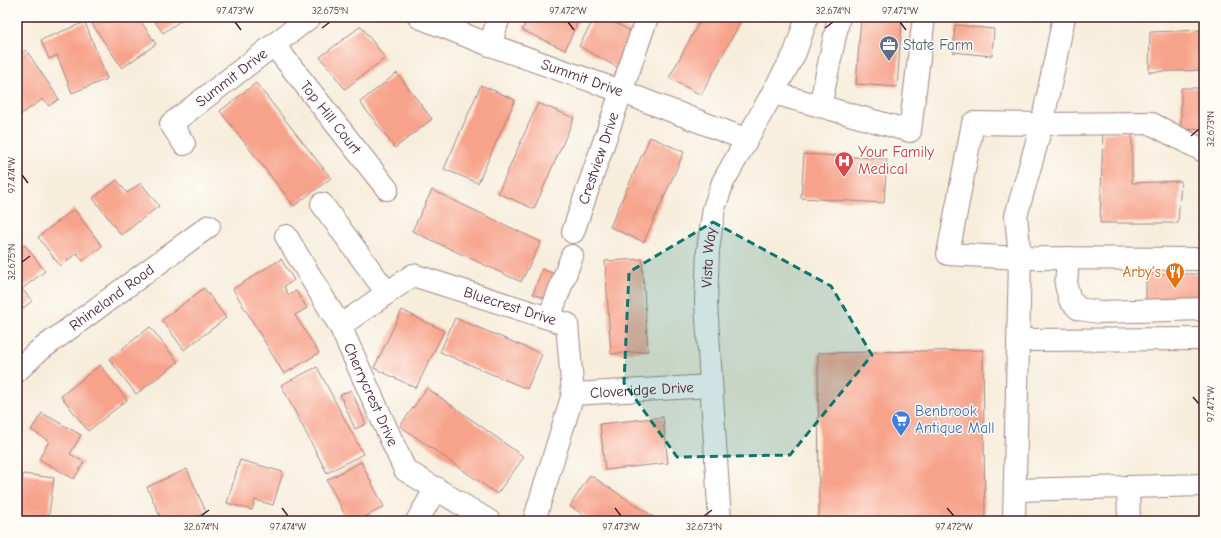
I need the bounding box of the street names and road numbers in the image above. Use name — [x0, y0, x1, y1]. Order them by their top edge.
street label: Summit Drive — [192, 44, 271, 111]
street label: Summit Drive — [539, 55, 626, 101]
street label: Top Hill Court — [296, 77, 366, 158]
street label: Crestview Drive — [574, 109, 623, 207]
street label: Vista Way — [698, 226, 720, 288]
street label: Rhineland Road — [66, 260, 158, 335]
street label: Bluecrest Drive — [462, 283, 559, 329]
street label: Cherrycrest Drive — [340, 340, 402, 449]
street label: Cloveridge Drive — [589, 378, 695, 402]

